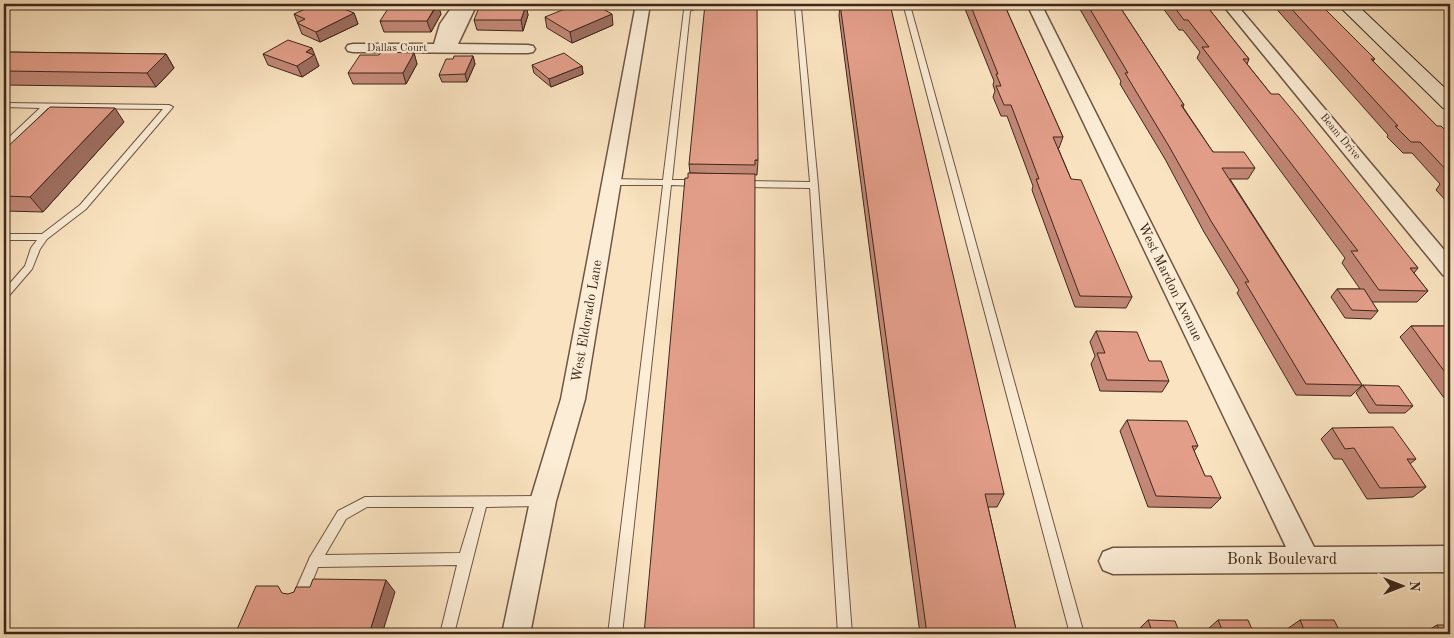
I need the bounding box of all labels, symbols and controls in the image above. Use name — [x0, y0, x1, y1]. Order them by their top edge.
street label: Dallas Court — [367, 43, 427, 54]
street label: Beam Drive — [1318, 112, 1362, 162]
street label: West Mardon Avenue — [1135, 221, 1205, 343]
street label: West Eldorado Lane — [569, 259, 605, 383]
street label: Bonk Boulevard — [1227, 552, 1337, 568]
north arrow — [1376, 560, 1426, 610]
text: N — [1407, 581, 1421, 592]

